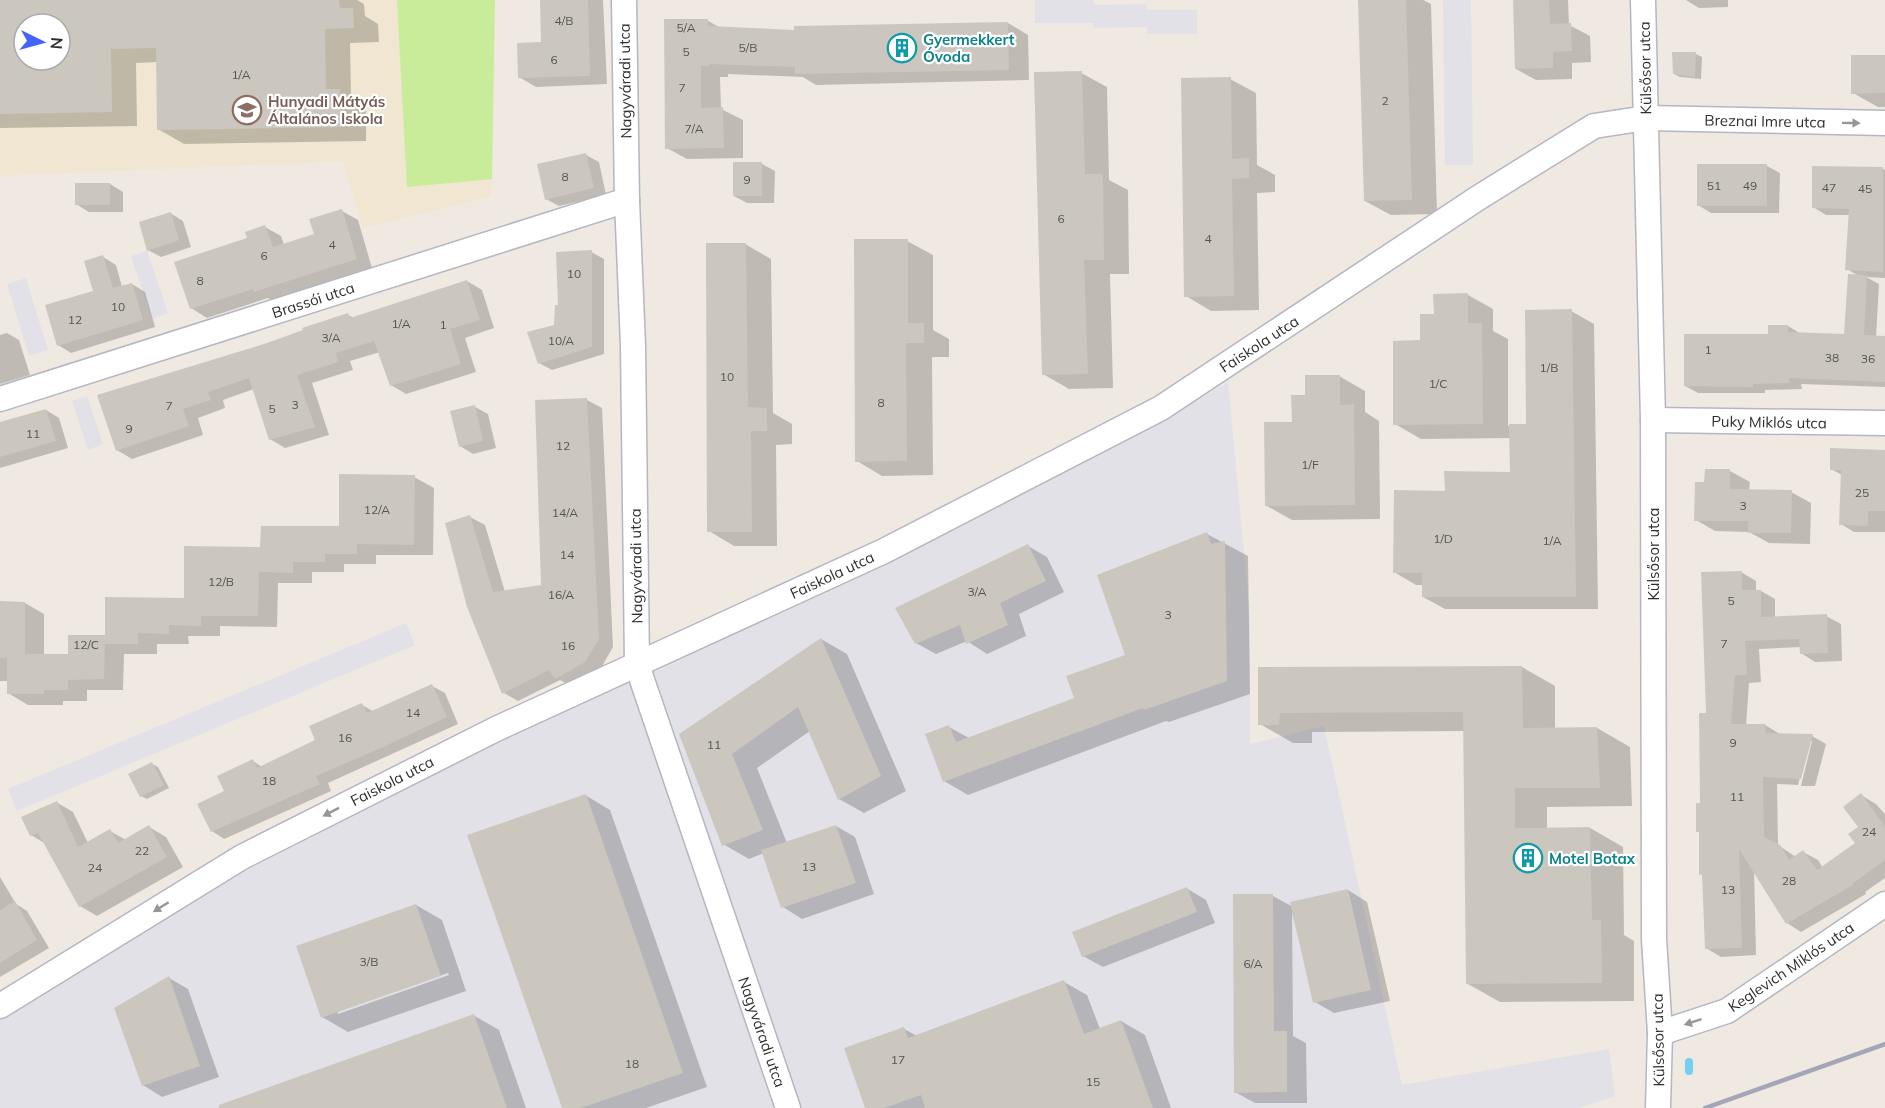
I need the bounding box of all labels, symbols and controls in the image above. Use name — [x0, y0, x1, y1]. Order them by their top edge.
north arrow — [12, 12, 72, 72]
house number: 4/B — [555, 13, 573, 28]
house number: 5/A — [676, 20, 696, 35]
street label: Külsősor utca — [1635, 21, 1655, 115]
street label: Nagyváradi utca — [614, 23, 636, 139]
place label: Gyermekkert Óvoda — [923, 30, 1015, 66]
building icon: Gyermekkert Óvoda — [886, 32, 918, 64]
text: N — [46, 36, 67, 50]
house number: 5/B — [739, 40, 757, 55]
house number: 5 — [682, 44, 690, 59]
house number: 6 — [550, 52, 558, 67]
house number: 1/A — [231, 67, 251, 82]
house number: 7 — [678, 80, 686, 95]
place label: Hunyadi Mátyás Általános Iskola — [268, 92, 385, 128]
house number: 2 — [1381, 93, 1389, 108]
school or university icon: Hunyadi Mátyás Általános Iskola — [231, 94, 263, 126]
street label: Breznai Imre utca — [1704, 110, 1826, 132]
one-way arrow — [1842, 118, 1861, 128]
house number: 7/A — [684, 121, 704, 136]
house number: 8 — [561, 169, 569, 184]
house number: 9 — [743, 172, 751, 187]
house number: 51 — [1707, 178, 1721, 193]
house number: 49 — [1743, 178, 1757, 193]
house number: 47 — [1822, 180, 1836, 195]
house number: 45 — [1858, 181, 1872, 196]
house number: 6 — [1057, 211, 1065, 226]
house number: 4 — [1204, 231, 1212, 246]
house number: 4 — [328, 237, 336, 252]
house number: 6 — [260, 248, 268, 263]
house number: 10 — [567, 266, 581, 281]
house number: 8 — [196, 273, 204, 288]
street label: Brassói utca — [269, 278, 357, 322]
house number: 10 — [111, 299, 125, 314]
street label: Faiskola utca — [1216, 311, 1302, 377]
house number: 12 — [68, 312, 82, 327]
house number: 1/A — [391, 316, 411, 331]
house number: 1 — [439, 317, 447, 332]
house number: 3/A — [321, 330, 341, 345]
house number: 10/A — [548, 333, 574, 348]
house number: 1 — [1704, 342, 1712, 357]
house number: 38 — [1825, 350, 1839, 365]
house number: 36 — [1861, 351, 1875, 366]
house number: 1/B — [1540, 360, 1558, 375]
house number: 10 — [720, 369, 734, 384]
house number: 1/C — [1429, 376, 1447, 391]
house number: 8 — [877, 395, 885, 410]
house number: 3 — [291, 397, 299, 412]
house number: 7 — [165, 398, 173, 413]
house number: 5 — [268, 401, 276, 416]
street label: Puky Miklós utca — [1711, 411, 1827, 433]
house number: 9 — [125, 421, 133, 436]
house number: 11 — [26, 426, 40, 441]
house number: 12 — [556, 438, 570, 453]
house number: 1/F — [1301, 457, 1319, 472]
house number: 25 — [1855, 485, 1869, 500]
house number: 3 — [1739, 498, 1747, 513]
house number: 12/A — [364, 502, 390, 517]
house number: 14/A — [552, 505, 578, 520]
street label: Külsősor utca — [1644, 507, 1663, 601]
street label: Nagyváradi utca — [625, 508, 647, 624]
house number: 1/D — [1433, 531, 1453, 546]
house number: 1/A — [1542, 533, 1562, 548]
house number: 14 — [560, 547, 574, 562]
street label: Faiskola utca — [787, 547, 877, 603]
house number: 12/B — [208, 574, 234, 589]
house number: 3/A — [967, 584, 987, 599]
house number: 16/A — [548, 587, 574, 602]
house number: 5 — [1727, 593, 1735, 608]
house number: 3 — [1164, 607, 1172, 622]
house number: 7 — [1720, 636, 1728, 651]
house number: 12/C — [73, 637, 99, 652]
house number: 16 — [561, 638, 575, 653]
house number: 14 — [406, 705, 420, 720]
house number: 16 — [338, 730, 352, 745]
house number: 9 — [1729, 735, 1737, 750]
house number: 11 — [707, 737, 721, 752]
street label: Faiskola utca — [347, 752, 437, 810]
house number: 18 — [262, 773, 276, 788]
house number: 11 — [1730, 789, 1744, 804]
one-way arrow — [323, 807, 340, 817]
house number: 24 — [1862, 824, 1876, 839]
building icon: Motel Botax — [1512, 842, 1544, 874]
house number: 22 — [135, 843, 149, 858]
place label: Motel Botax — [1549, 849, 1636, 868]
house number: 13 — [802, 859, 816, 874]
house number: 24 — [88, 860, 102, 875]
house number: 28 — [1782, 873, 1796, 888]
house number: 13 — [1721, 882, 1735, 897]
one-way arrow — [153, 901, 169, 912]
street label: Keglevich Miklós utca — [1724, 918, 1858, 1016]
house number: 3/B — [360, 954, 378, 969]
house number: 6/A — [1243, 956, 1263, 971]
street label: Nagyváradi utca — [734, 974, 790, 1090]
street label: Külsősor utca — [1648, 993, 1668, 1087]
one-way arrow — [1684, 1018, 1702, 1028]
house number: 17 — [891, 1052, 905, 1067]
house number: 18 — [625, 1056, 639, 1071]
house number: 15 — [1086, 1074, 1100, 1089]

